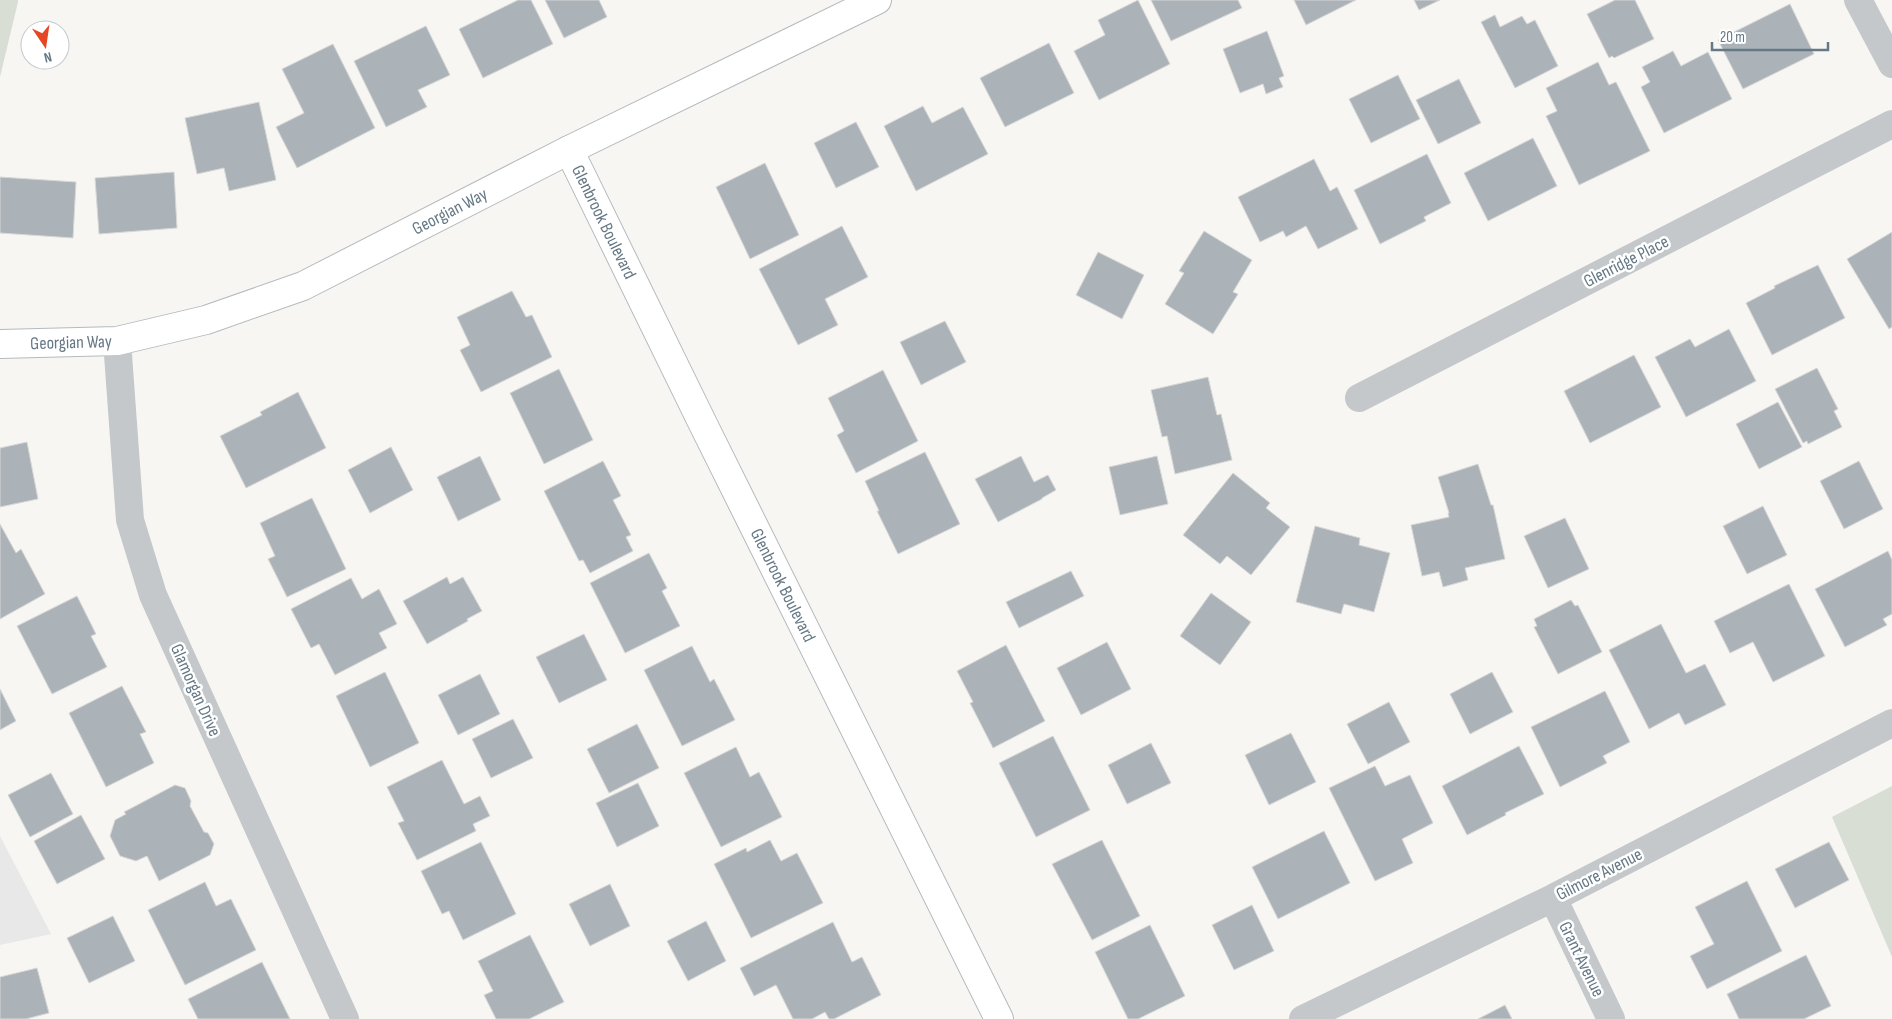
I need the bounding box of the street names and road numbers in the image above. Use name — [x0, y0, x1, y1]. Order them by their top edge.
street label: Glenbrook Boulevard — [567, 162, 640, 282]
street label: Georgian Way — [409, 184, 491, 239]
street label: Glenridge Place — [1580, 231, 1672, 292]
street label: Georgian Way — [30, 331, 112, 354]
street label: Glenbrook Boulevard — [746, 525, 820, 646]
street label: Glamorgan Drive — [166, 641, 225, 740]
street label: Gilmore Avenue — [1553, 844, 1646, 905]
street label: Grant Avenue — [1554, 918, 1609, 1000]

